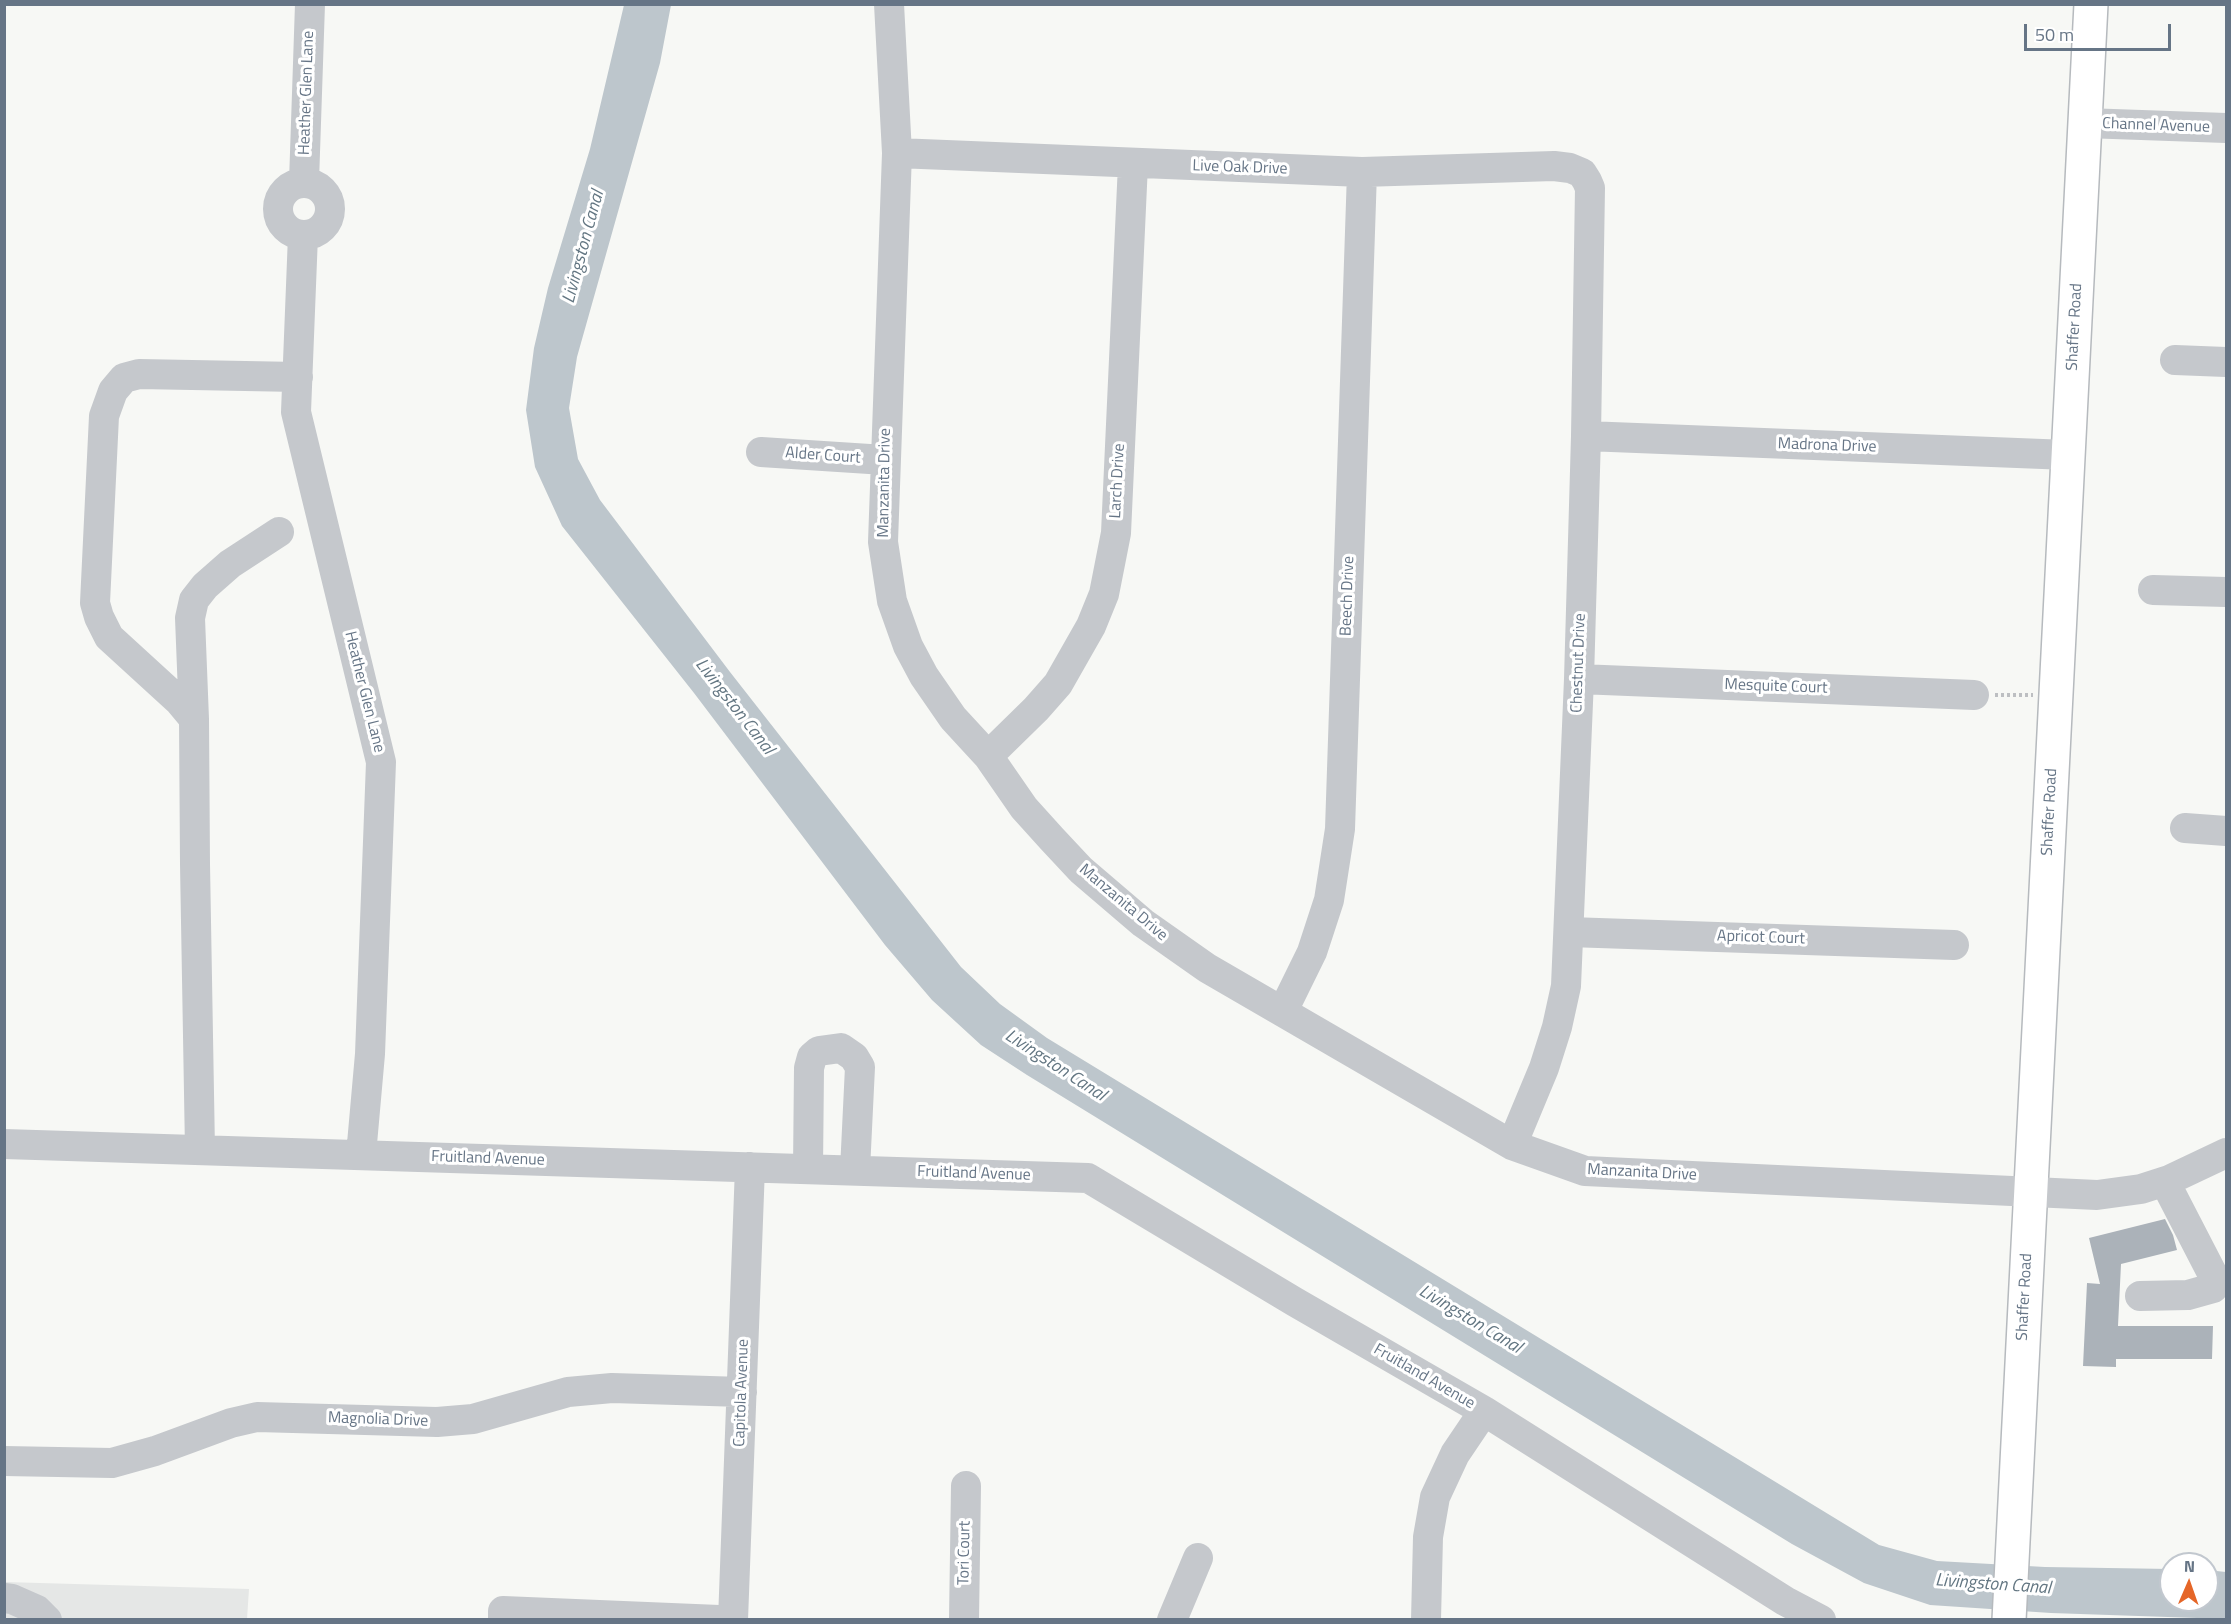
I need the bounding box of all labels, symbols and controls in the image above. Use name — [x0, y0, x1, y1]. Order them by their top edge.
scale bar — [2027, 12, 2174, 50]
text: 50 m — [2035, 21, 2074, 48]
street label: Heather Glen Lane — [295, 31, 319, 155]
street label: Channel Avenue — [2102, 115, 2210, 137]
street label: Live Oak Drive — [1192, 157, 1288, 179]
water label: Livingston Canal — [559, 188, 609, 306]
street label: Shaffer Road — [2063, 283, 2087, 371]
street label: Manzanita Drive — [874, 428, 896, 538]
street label: Madrona Drive — [1777, 435, 1877, 457]
street label: Larch Drive — [1106, 443, 1130, 519]
street label: Alder Court — [785, 444, 861, 468]
street label: Beech Drive — [1337, 556, 1359, 636]
street label: Chestnut Drive — [1568, 613, 1590, 713]
street label: Heather Glen Lane — [340, 629, 388, 755]
water label: Livingston Canal — [690, 655, 778, 759]
street label: Mesquite Court — [1724, 676, 1828, 698]
street label: Shaffer Road — [2038, 768, 2062, 856]
street label: Manzanita Drive — [1075, 860, 1171, 946]
street label: Apricot Court — [1717, 927, 1805, 949]
water label: Livingston Canal — [1001, 1025, 1109, 1107]
street label: Fruitland Avenue — [431, 1147, 545, 1171]
street label: Manzanita Drive — [1587, 1161, 1697, 1185]
street label: Fruitland Avenue — [917, 1162, 1031, 1186]
street label: Shaffer Road — [2013, 1253, 2037, 1341]
water label: Livingston Canal — [1415, 1281, 1525, 1359]
street label: Capitola Avenue — [731, 1339, 753, 1447]
street label: Fruitland Avenue — [1370, 1340, 1478, 1414]
street label: Magnolia Drive — [327, 1409, 429, 1431]
street label: Tori Court — [955, 1521, 975, 1585]
north arrow — [2159, 1552, 2219, 1612]
text: N — [2184, 1554, 2196, 1578]
water label: Livingston Canal — [1935, 1570, 2051, 1600]

